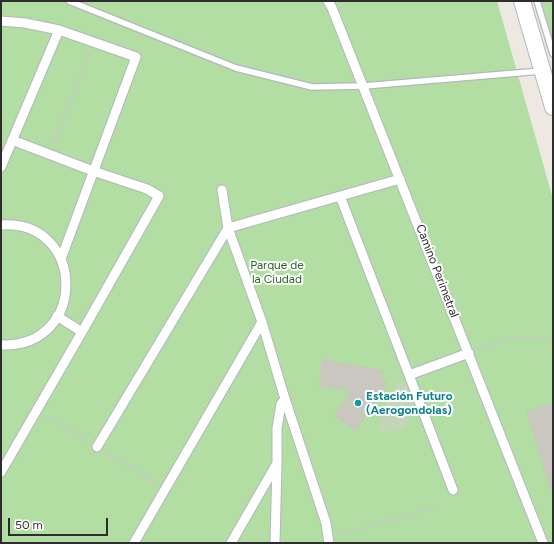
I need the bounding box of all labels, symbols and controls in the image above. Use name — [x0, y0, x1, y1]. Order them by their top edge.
street label: Camino Perimetral — [413, 222, 461, 320]
park label: Parque de la Ciudad — [250, 258, 304, 286]
place label: Estación Futuro (Aerogondolas) — [366, 389, 453, 417]
marker: Estación Futuro (Aerogondolas) — [353, 398, 363, 408]
scale bar — [10, 510, 110, 536]
text: 50 m — [15, 518, 43, 532]

